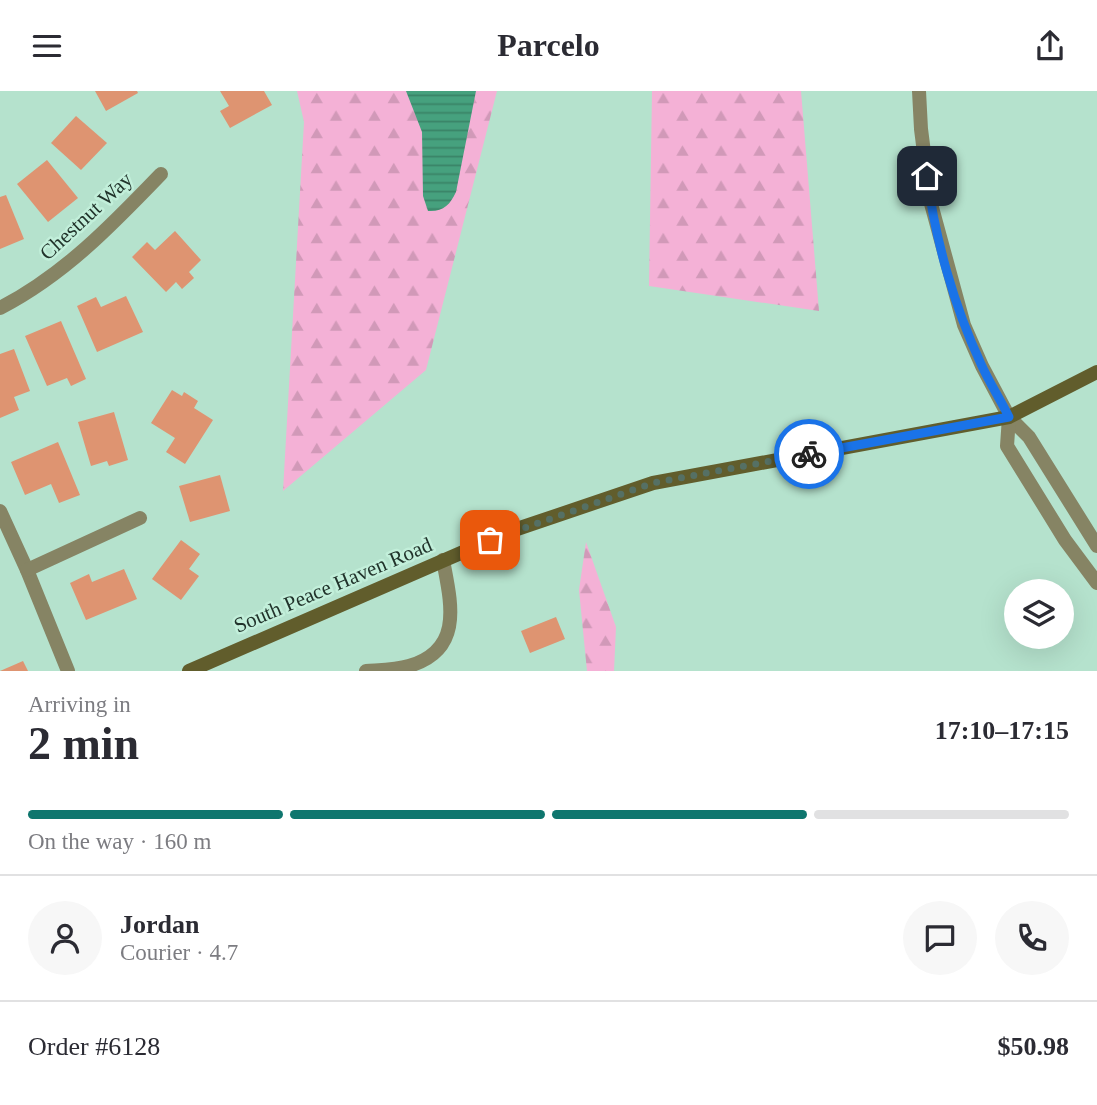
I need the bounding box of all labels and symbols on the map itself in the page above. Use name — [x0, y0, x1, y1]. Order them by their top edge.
pin — [897, 146, 957, 206]
street label: Chestnut Way — [35, 167, 138, 265]
courier — [774, 419, 844, 489]
pin — [460, 510, 520, 570]
street label: South Peace Haven Road — [230, 532, 436, 638]

